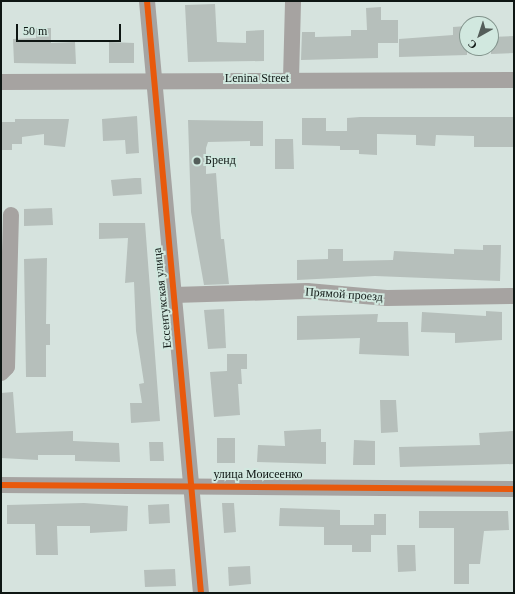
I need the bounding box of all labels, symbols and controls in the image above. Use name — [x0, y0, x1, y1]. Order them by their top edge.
scale bar — [18, 16, 123, 42]
north arrow — [459, 16, 499, 56]
text: 50 m — [23, 24, 47, 38]
text: С — [465, 37, 479, 52]
street label: Lenina Street — [225, 72, 289, 86]
place label: Бренд — [205, 154, 236, 168]
marker: Бренд — [192, 156, 202, 166]
street label: Ессентукская улица — [151, 247, 175, 349]
street label: Прямой проезд — [305, 285, 383, 305]
street label: улица Моисеенко — [213, 468, 303, 482]

